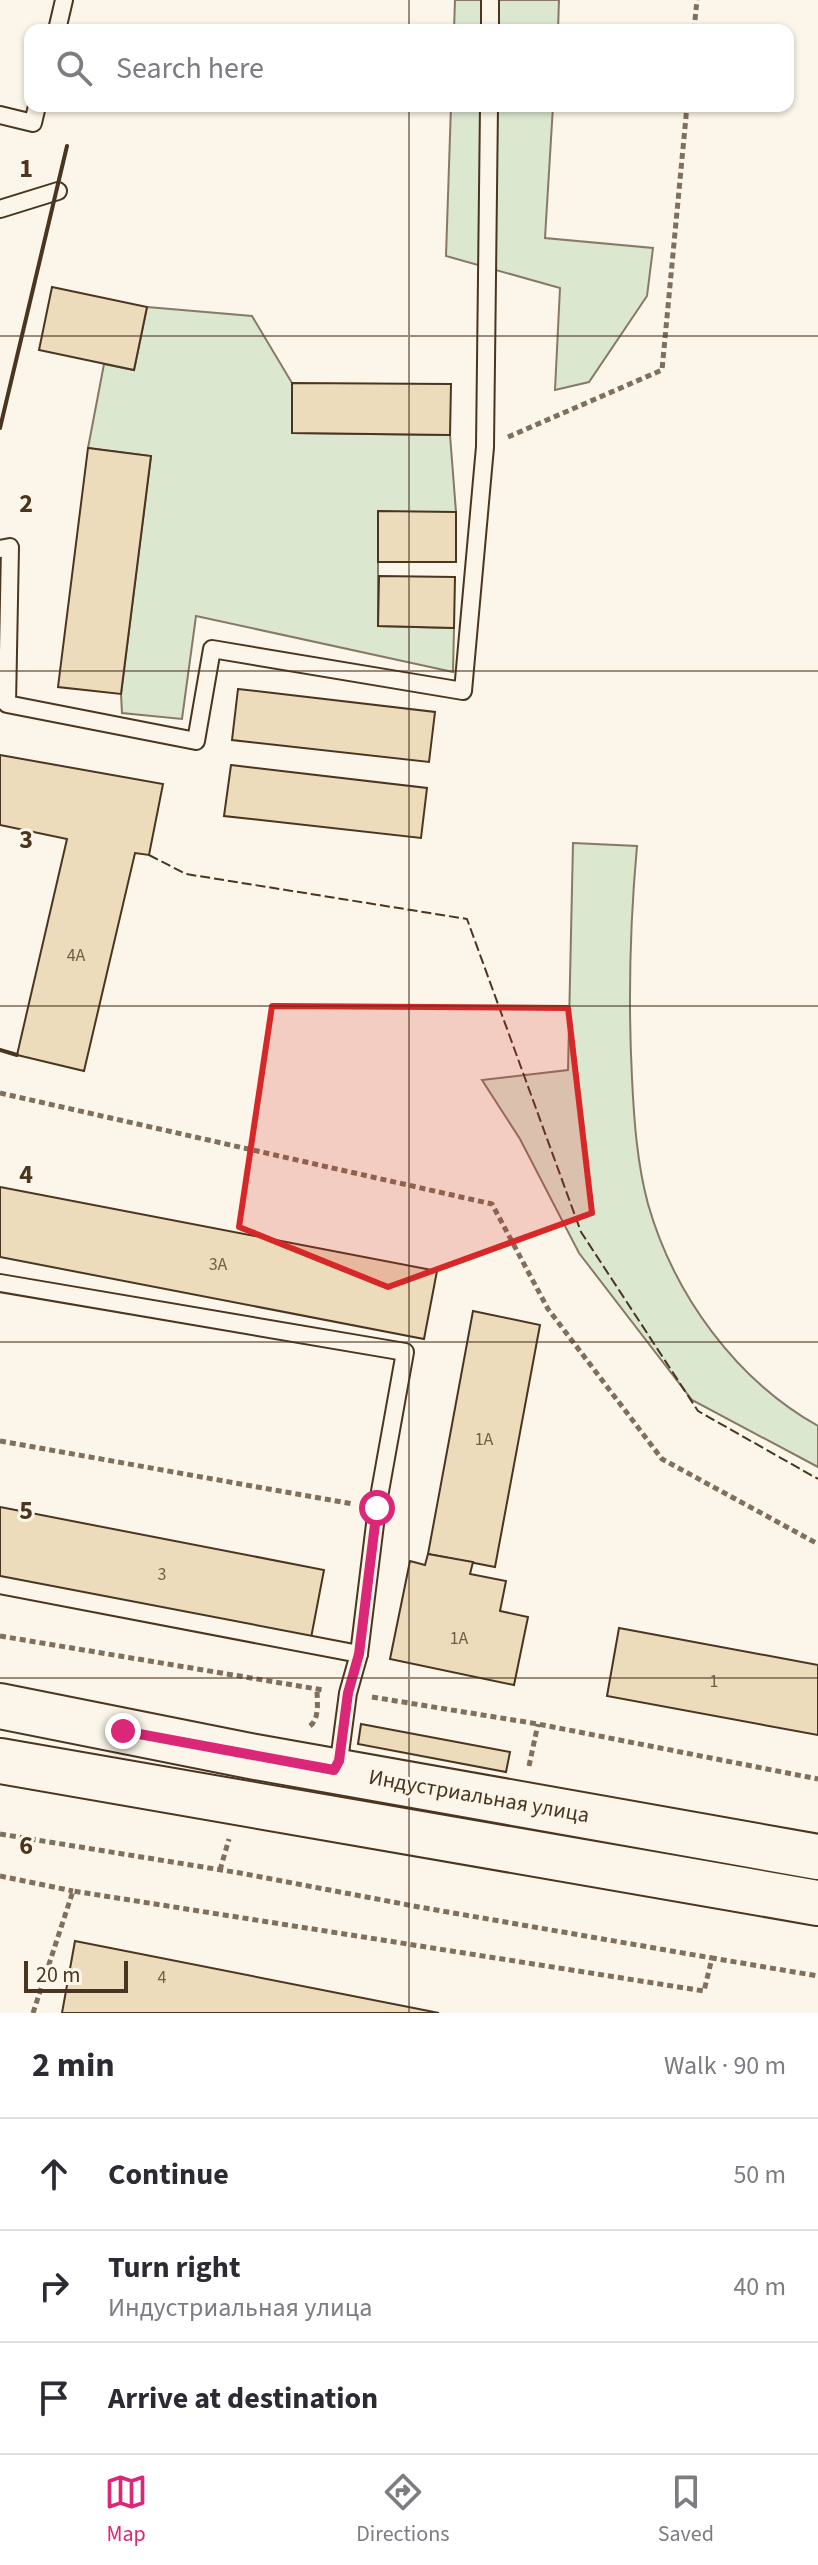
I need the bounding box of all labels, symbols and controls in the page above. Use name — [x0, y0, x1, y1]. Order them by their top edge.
search box — [24, 24, 794, 112]
icon: search — [52, 46, 96, 90]
text: Search here — [116, 47, 264, 90]
text: 1 — [19, 150, 33, 187]
text: 2 — [19, 485, 33, 522]
text: 3 — [19, 821, 33, 858]
house number: 4А — [67, 943, 86, 968]
text: 4 — [19, 1156, 33, 1193]
house number: 3А — [209, 1252, 228, 1277]
house number: 1А — [475, 1427, 494, 1452]
route start — [359, 1490, 395, 1526]
text: 5 — [19, 1492, 33, 1529]
house number: 3 — [158, 1562, 167, 1587]
house number: 1А — [450, 1626, 469, 1651]
house number: 1 — [710, 1669, 718, 1694]
route end — [105, 1713, 141, 1749]
street label: Индустриальная улица — [366, 1761, 592, 1831]
text: 6 — [19, 1827, 33, 1864]
scale bar — [24, 1957, 128, 1993]
text: 20 m — [36, 1959, 81, 1991]
house number: 4 — [158, 1965, 167, 1990]
text: 2 min — [32, 2041, 115, 2090]
text: Walk · 90 m — [664, 2047, 786, 2084]
icon: ahead — [32, 2152, 76, 2196]
text: Continue — [108, 2153, 229, 2196]
text: 50 m — [733, 2156, 786, 2193]
text: Turn right — [108, 2246, 240, 2289]
icon: right — [32, 2264, 76, 2308]
text: 40 m — [733, 2268, 786, 2305]
text: Индустриальная улица — [108, 2289, 372, 2326]
icon: arrive — [32, 2376, 76, 2420]
text: Arrive at destination — [108, 2377, 378, 2420]
tab: Map — [104, 2470, 148, 2550]
tab: Directions — [356, 2470, 449, 2550]
tab: Saved — [658, 2470, 714, 2550]

